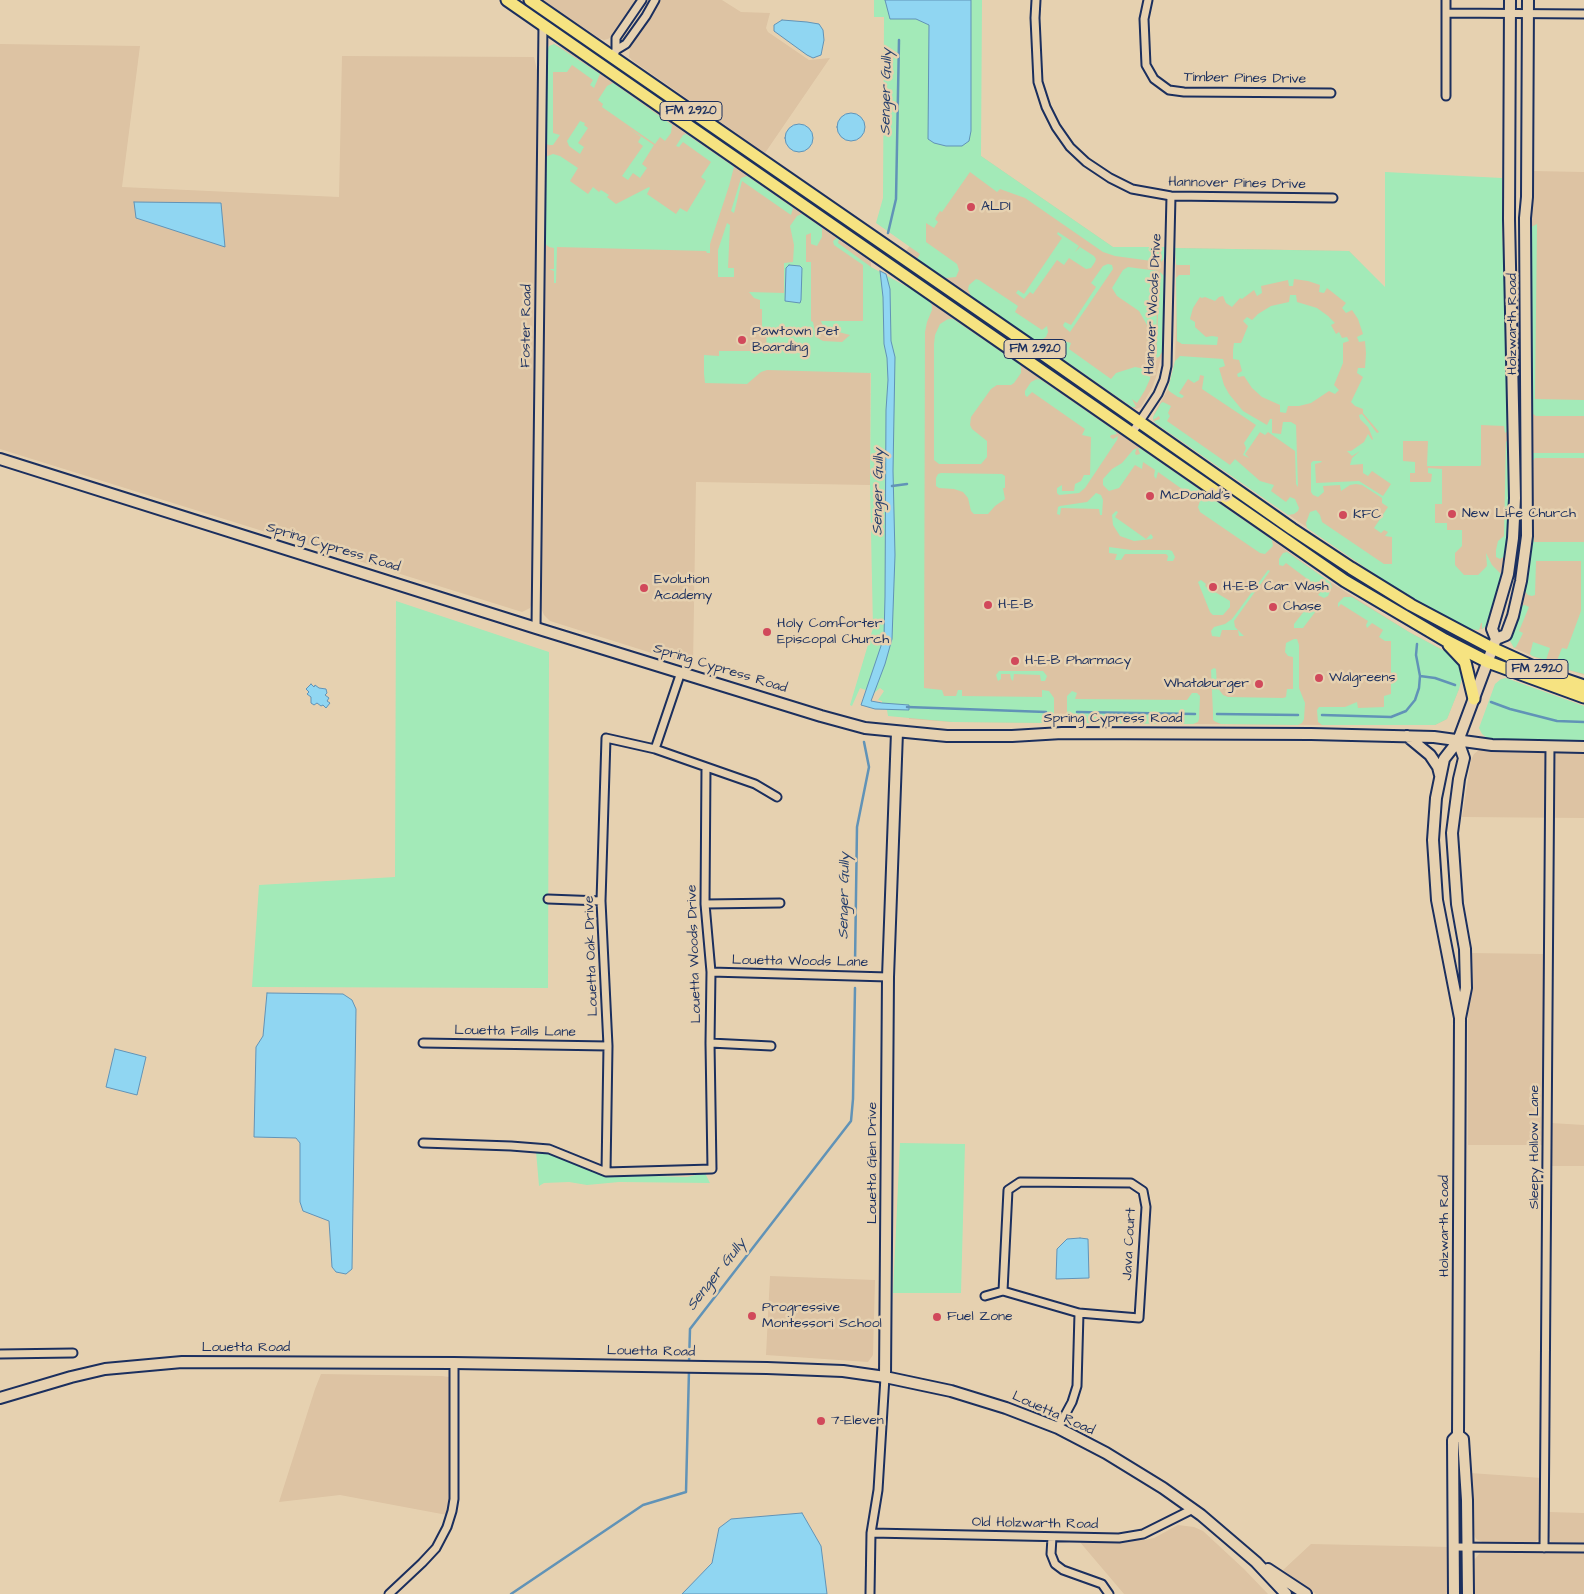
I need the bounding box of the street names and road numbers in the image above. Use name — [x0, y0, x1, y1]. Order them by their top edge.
street label: Timber Pines Drive — [1184, 70, 1306, 88]
road number: FM 2920 — [660, 102, 722, 120]
street label: Hannover Pines Drive — [1168, 174, 1306, 194]
street label: Hanover Woods Drive — [1142, 233, 1166, 375]
street label: Holzwarth Road — [1505, 273, 1521, 375]
street label: Foster Road — [518, 284, 536, 368]
road number: FM 2920 — [1004, 339, 1066, 358]
street label: Spring Cypress Road — [264, 520, 402, 576]
street label: Spring Cypress Road — [651, 641, 789, 697]
road number: FM 2920 — [1506, 660, 1568, 679]
street label: Spring Cypress Road — [1044, 711, 1182, 727]
street label: Louetta Woods Drive — [684, 884, 706, 1024]
street label: Louetta Oak Drive — [581, 895, 603, 1017]
street label: Louetta Woods Lane — [732, 952, 868, 972]
street label: Louetta Falls Lane — [454, 1023, 576, 1041]
street label: Sleepy Hollow Lane — [1527, 1085, 1543, 1209]
street label: Louetta Glen Drive — [865, 1102, 881, 1224]
street label: Holzwarth Road — [1437, 1175, 1453, 1277]
street label: Java Court — [1120, 1207, 1140, 1281]
street label: Louetta Road — [202, 1340, 290, 1356]
street label: Louetta Road — [607, 1343, 695, 1361]
street label: Louetta Road — [1009, 1388, 1097, 1440]
street label: Old Holzwarth Road — [972, 1514, 1098, 1534]

